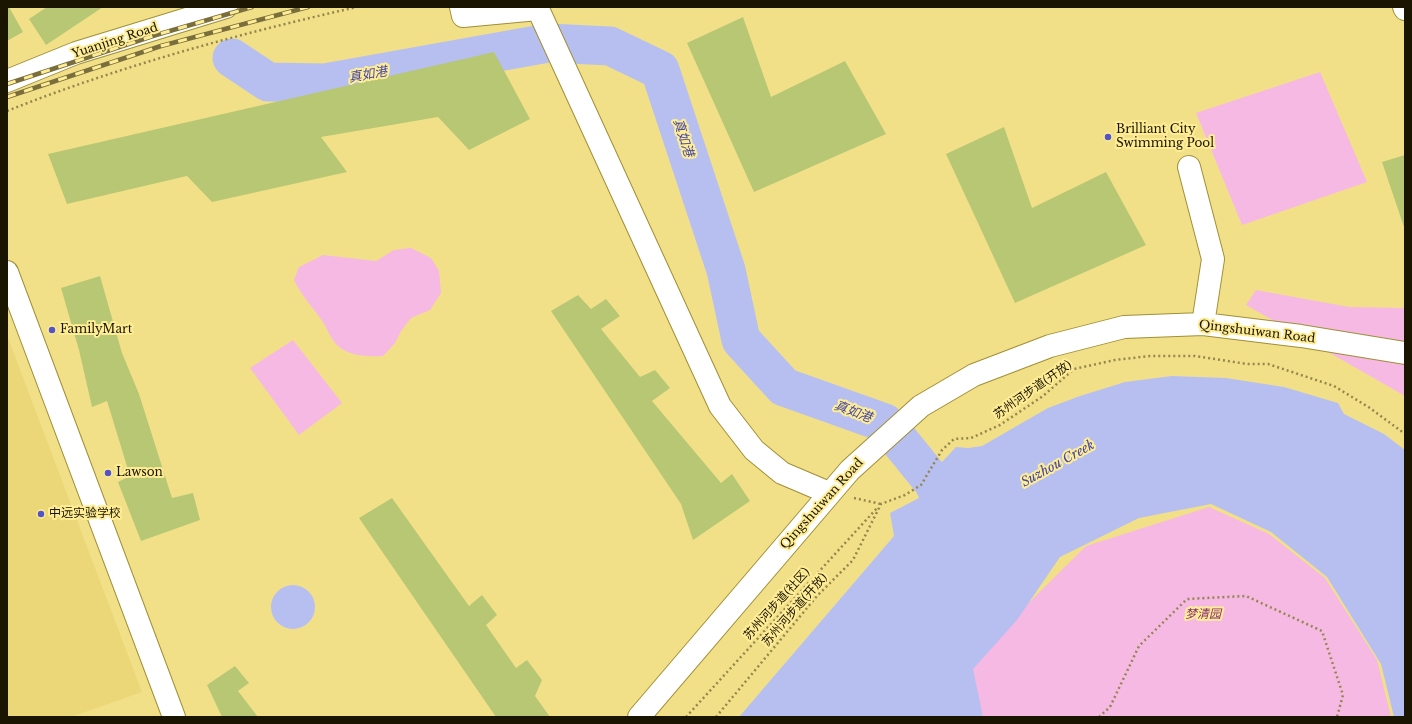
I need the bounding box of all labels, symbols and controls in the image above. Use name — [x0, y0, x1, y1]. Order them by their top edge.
street label: Yuanjing Road — [70, 20, 160, 62]
water label: 真如港 — [347, 64, 389, 86]
water label: 真如港 — [670, 117, 696, 159]
place label: Brilliant City Swimming Pool — [1116, 123, 1214, 151]
marker: Brilliant City Swimming Pool — [1103, 132, 1113, 142]
street label: Qingshuiwan Road — [1198, 318, 1316, 346]
place label: FamilyMart — [60, 323, 132, 337]
marker: FamilyMart — [47, 325, 57, 335]
street label: 苏州河步道(开放) — [991, 358, 1075, 422]
water label: 真如港 — [832, 398, 874, 426]
water label: Suzhou Creek — [1019, 437, 1097, 491]
street label: Qingshuiwan Road — [777, 456, 867, 552]
place label: Lawson — [116, 466, 163, 480]
marker: Lawson — [103, 468, 113, 478]
place label: 中远实验学校 — [49, 507, 121, 521]
marker: 中远实验学校 — [36, 509, 46, 519]
street label: 苏州河步道(社区) — [741, 565, 813, 643]
street label: 苏州河步道(开放) — [759, 571, 831, 649]
park label: 梦清园 — [1185, 608, 1221, 622]

